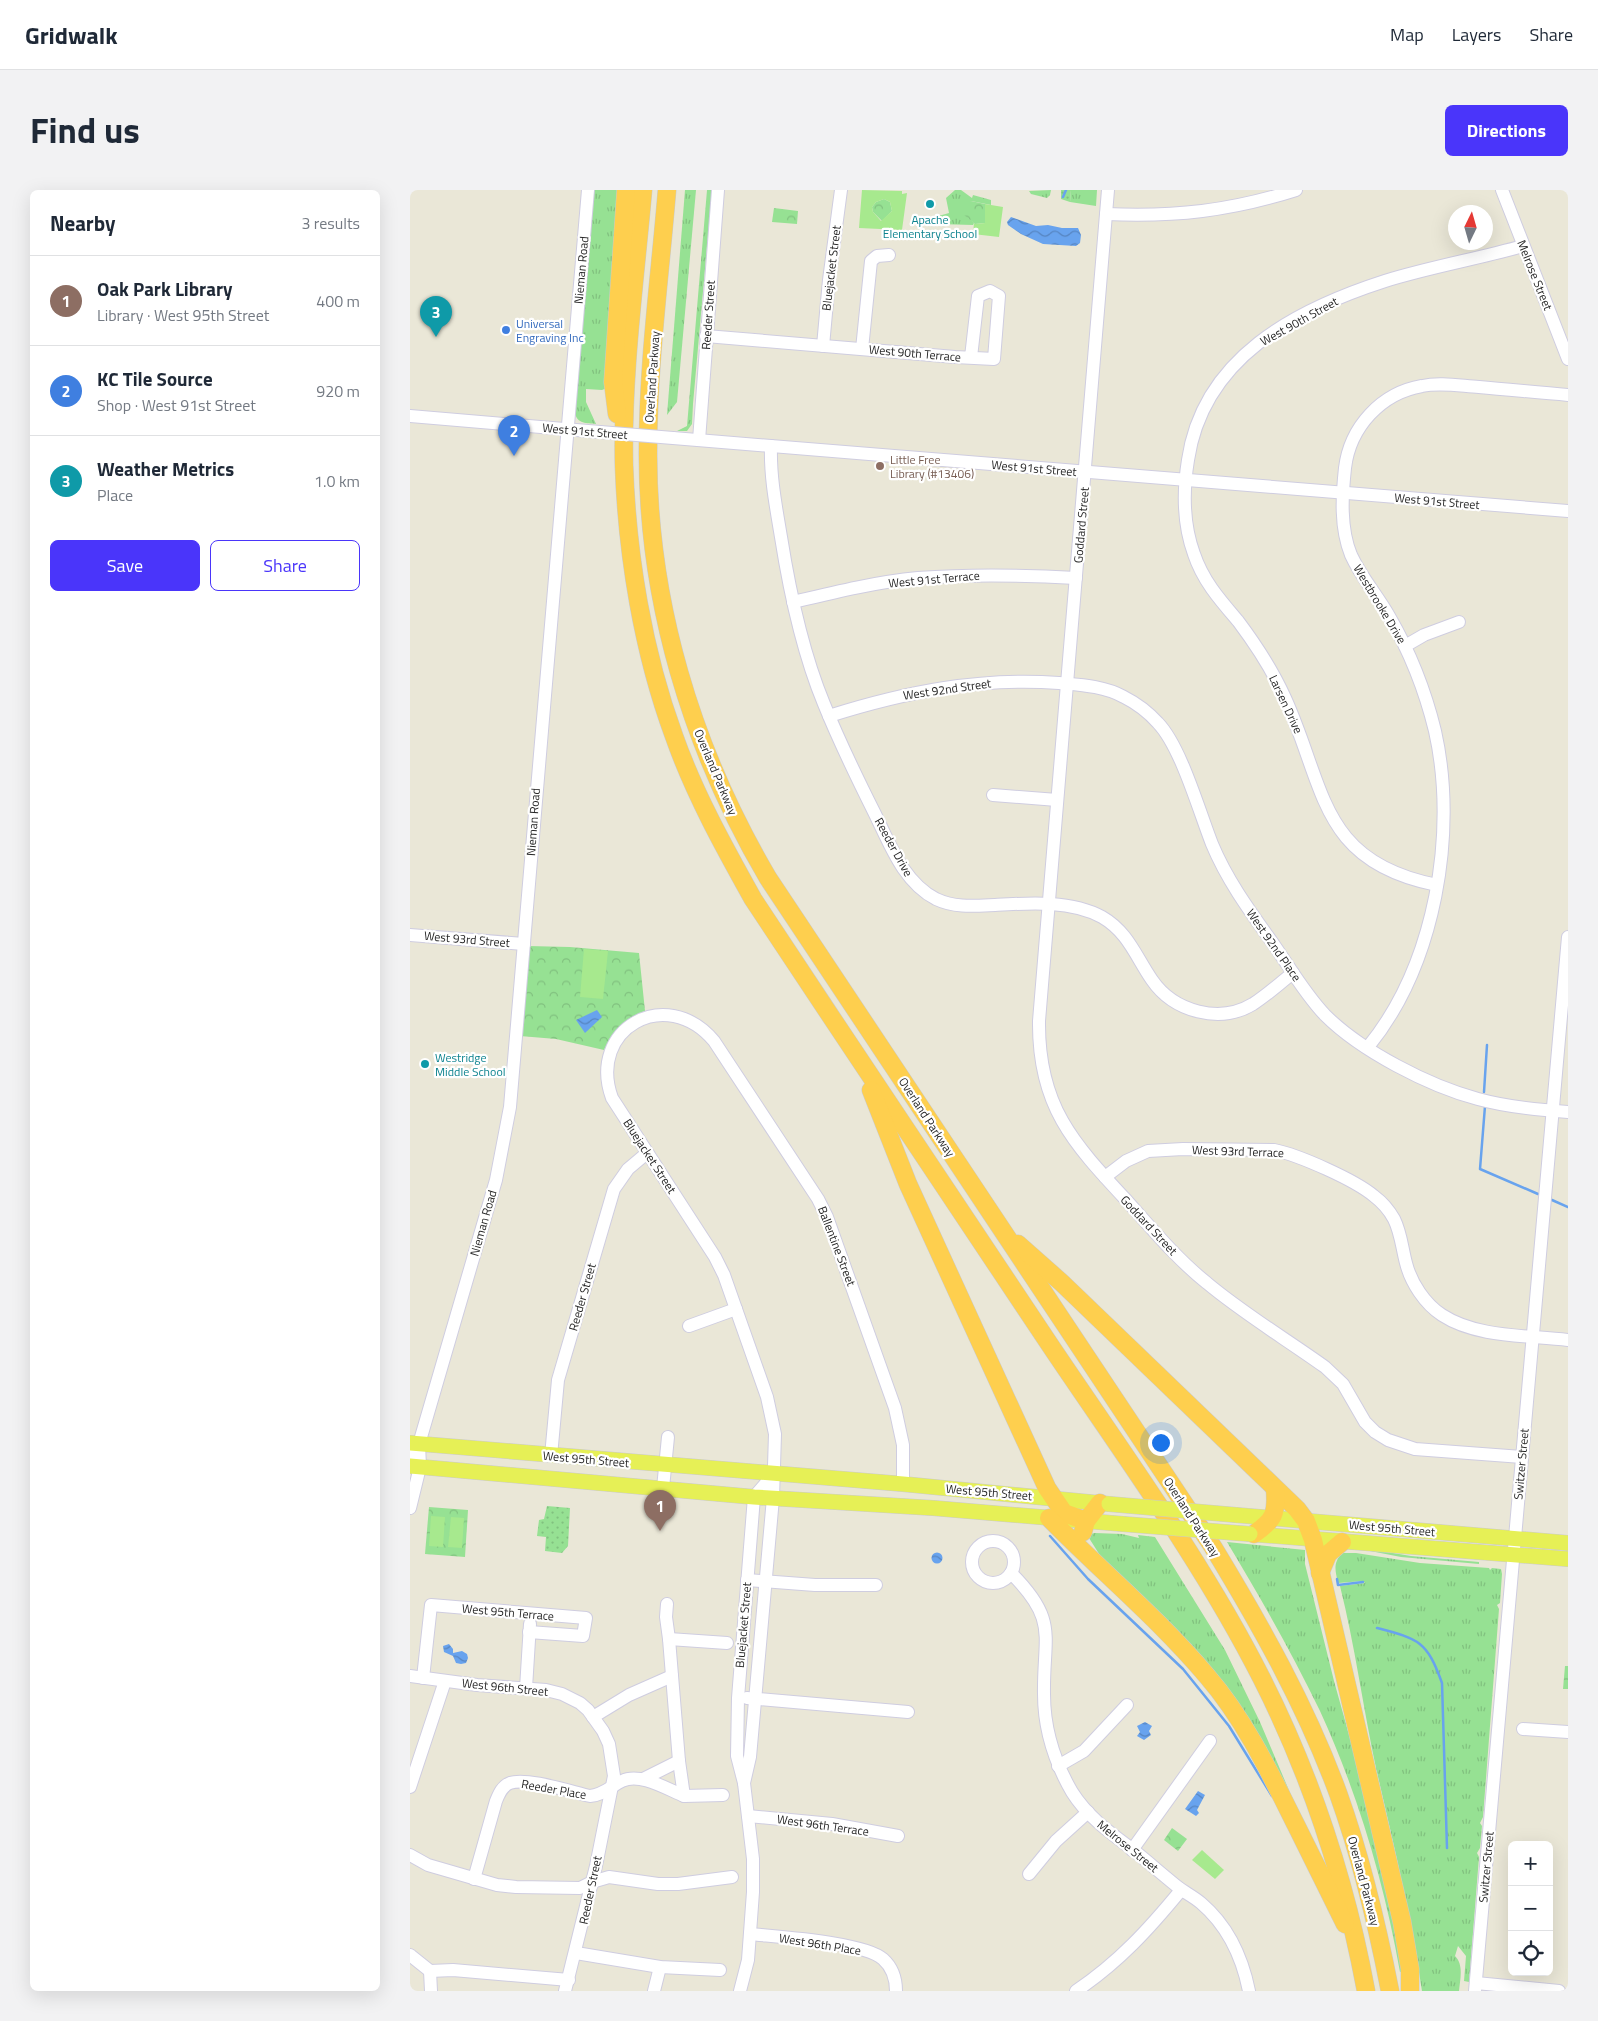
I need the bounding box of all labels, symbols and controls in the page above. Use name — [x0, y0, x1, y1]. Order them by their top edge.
text: Gridwalk — [25, 17, 118, 53]
text: Map — [1390, 21, 1424, 48]
text: Layers — [1452, 21, 1501, 48]
text: Share — [1529, 21, 1573, 48]
text: Find us — [30, 103, 140, 157]
button: Directions — [1445, 105, 1568, 156]
marker: Apache Elementary School — [924, 198, 936, 210]
north arrow — [1448, 205, 1493, 250]
text: Nearby — [50, 207, 115, 239]
place label: Apache Elementary School — [883, 210, 977, 243]
text: 3 results — [301, 211, 360, 235]
street label: Bluejacket Street — [816, 223, 846, 312]
street label: Nieman Road — [569, 235, 593, 305]
street label: Melrose Street — [1512, 237, 1558, 314]
text: Oak Park Library — [97, 274, 232, 303]
street label: Reeder Street — [696, 279, 720, 350]
text: 1 — [62, 289, 70, 313]
text: 400 m — [316, 289, 360, 313]
street label: West 90th Street — [1257, 291, 1342, 350]
pin: 3 — [420, 296, 452, 337]
text: Library · West 95th Street — [97, 303, 269, 327]
place label: Universal Engraving Inc — [516, 314, 584, 347]
marker: Universal Engraving Inc — [500, 324, 512, 336]
street label: Overland Parkway — [639, 330, 665, 423]
street label: West 90th Terrace — [868, 340, 962, 366]
text: KC Tile Source — [97, 364, 213, 393]
text: 2 — [62, 379, 70, 403]
text: 920 m — [316, 379, 360, 403]
text: Shop · West 91st Street — [97, 393, 256, 417]
pin: 2 — [498, 415, 530, 456]
street label: West 91st Street — [541, 418, 629, 444]
place label: Little Free Library (#13406) — [890, 450, 974, 483]
text: Weather Metrics — [97, 454, 234, 483]
street label: West 91st Street — [990, 455, 1078, 481]
marker: Little Free Library (#13406) — [874, 460, 886, 472]
text: 3 — [62, 469, 70, 493]
text: 1.0 km — [314, 469, 360, 493]
text: Place — [97, 483, 133, 507]
street label: Goddard Street — [1068, 485, 1094, 564]
street label: West 91st Street — [1393, 488, 1481, 514]
button: Save — [50, 540, 200, 591]
button: Share — [210, 540, 360, 591]
street label: Westbrooke Drive — [1349, 561, 1411, 647]
street label: West 91st Terrace — [888, 566, 980, 592]
street label: Larsen Drive — [1264, 671, 1308, 737]
street label: West 92nd Street — [902, 673, 993, 705]
street label: Overland Parkway — [689, 726, 743, 818]
street label: Nieman Road — [521, 787, 545, 857]
street label: Reeder Drive — [870, 814, 918, 880]
street label: West 92nd Place — [1242, 905, 1306, 985]
street label: West 93rd Street — [423, 926, 512, 952]
place label: Westridge Middle School — [435, 1048, 506, 1081]
marker: Westridge Middle School — [419, 1058, 431, 1070]
street label: Overland Parkway — [894, 1073, 960, 1161]
street label: Bluejacket Street — [619, 1115, 682, 1198]
street label: West 93rd Terrace — [1192, 1140, 1284, 1162]
street label: Nieman Road — [465, 1188, 501, 1258]
street label: Goddard Street — [1116, 1191, 1183, 1260]
street label: Ballentine Street — [813, 1203, 861, 1290]
street label: Reeder Street — [563, 1260, 601, 1333]
street label: Switzer Street — [1508, 1427, 1534, 1500]
your location — [1148, 1430, 1174, 1456]
street label: West 95th Street — [542, 1446, 631, 1472]
street label: Overland Parkway — [1159, 1473, 1225, 1561]
street label: West 95th Street — [945, 1479, 1034, 1505]
pin: 1 — [644, 1490, 676, 1531]
street label: West 95th Street — [1348, 1515, 1437, 1541]
street label: Bluejacket Street — [730, 1581, 756, 1669]
street label: West 95th Terrace — [461, 1599, 555, 1625]
street label: West 96th Street — [461, 1673, 550, 1701]
street label: Reeder Place — [520, 1774, 588, 1804]
street label: West 96th Terrace — [776, 1809, 870, 1841]
street label: Melrose Street — [1093, 1815, 1164, 1877]
street label: Switzer Street — [1473, 1830, 1499, 1903]
street label: Overland Parkway — [1343, 1834, 1385, 1928]
map controls — [1508, 1841, 1553, 1976]
button: + — [1508, 1841, 1553, 1886]
street label: Reeder Street — [573, 1853, 607, 1926]
button: − — [1508, 1886, 1553, 1931]
street label: West 96th Place — [778, 1928, 862, 1960]
button: locate — [1508, 1931, 1553, 1976]

